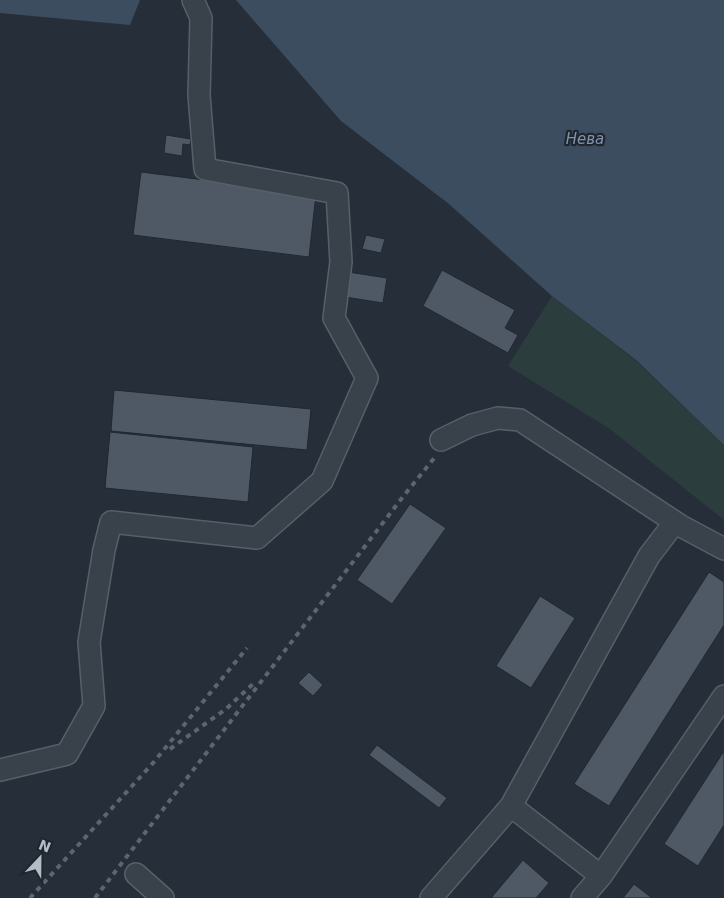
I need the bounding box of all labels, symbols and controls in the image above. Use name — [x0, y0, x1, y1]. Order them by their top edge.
water label: Нева — [566, 130, 604, 148]
north arrow — [15, 833, 65, 883]
text: N — [36, 836, 53, 856]

